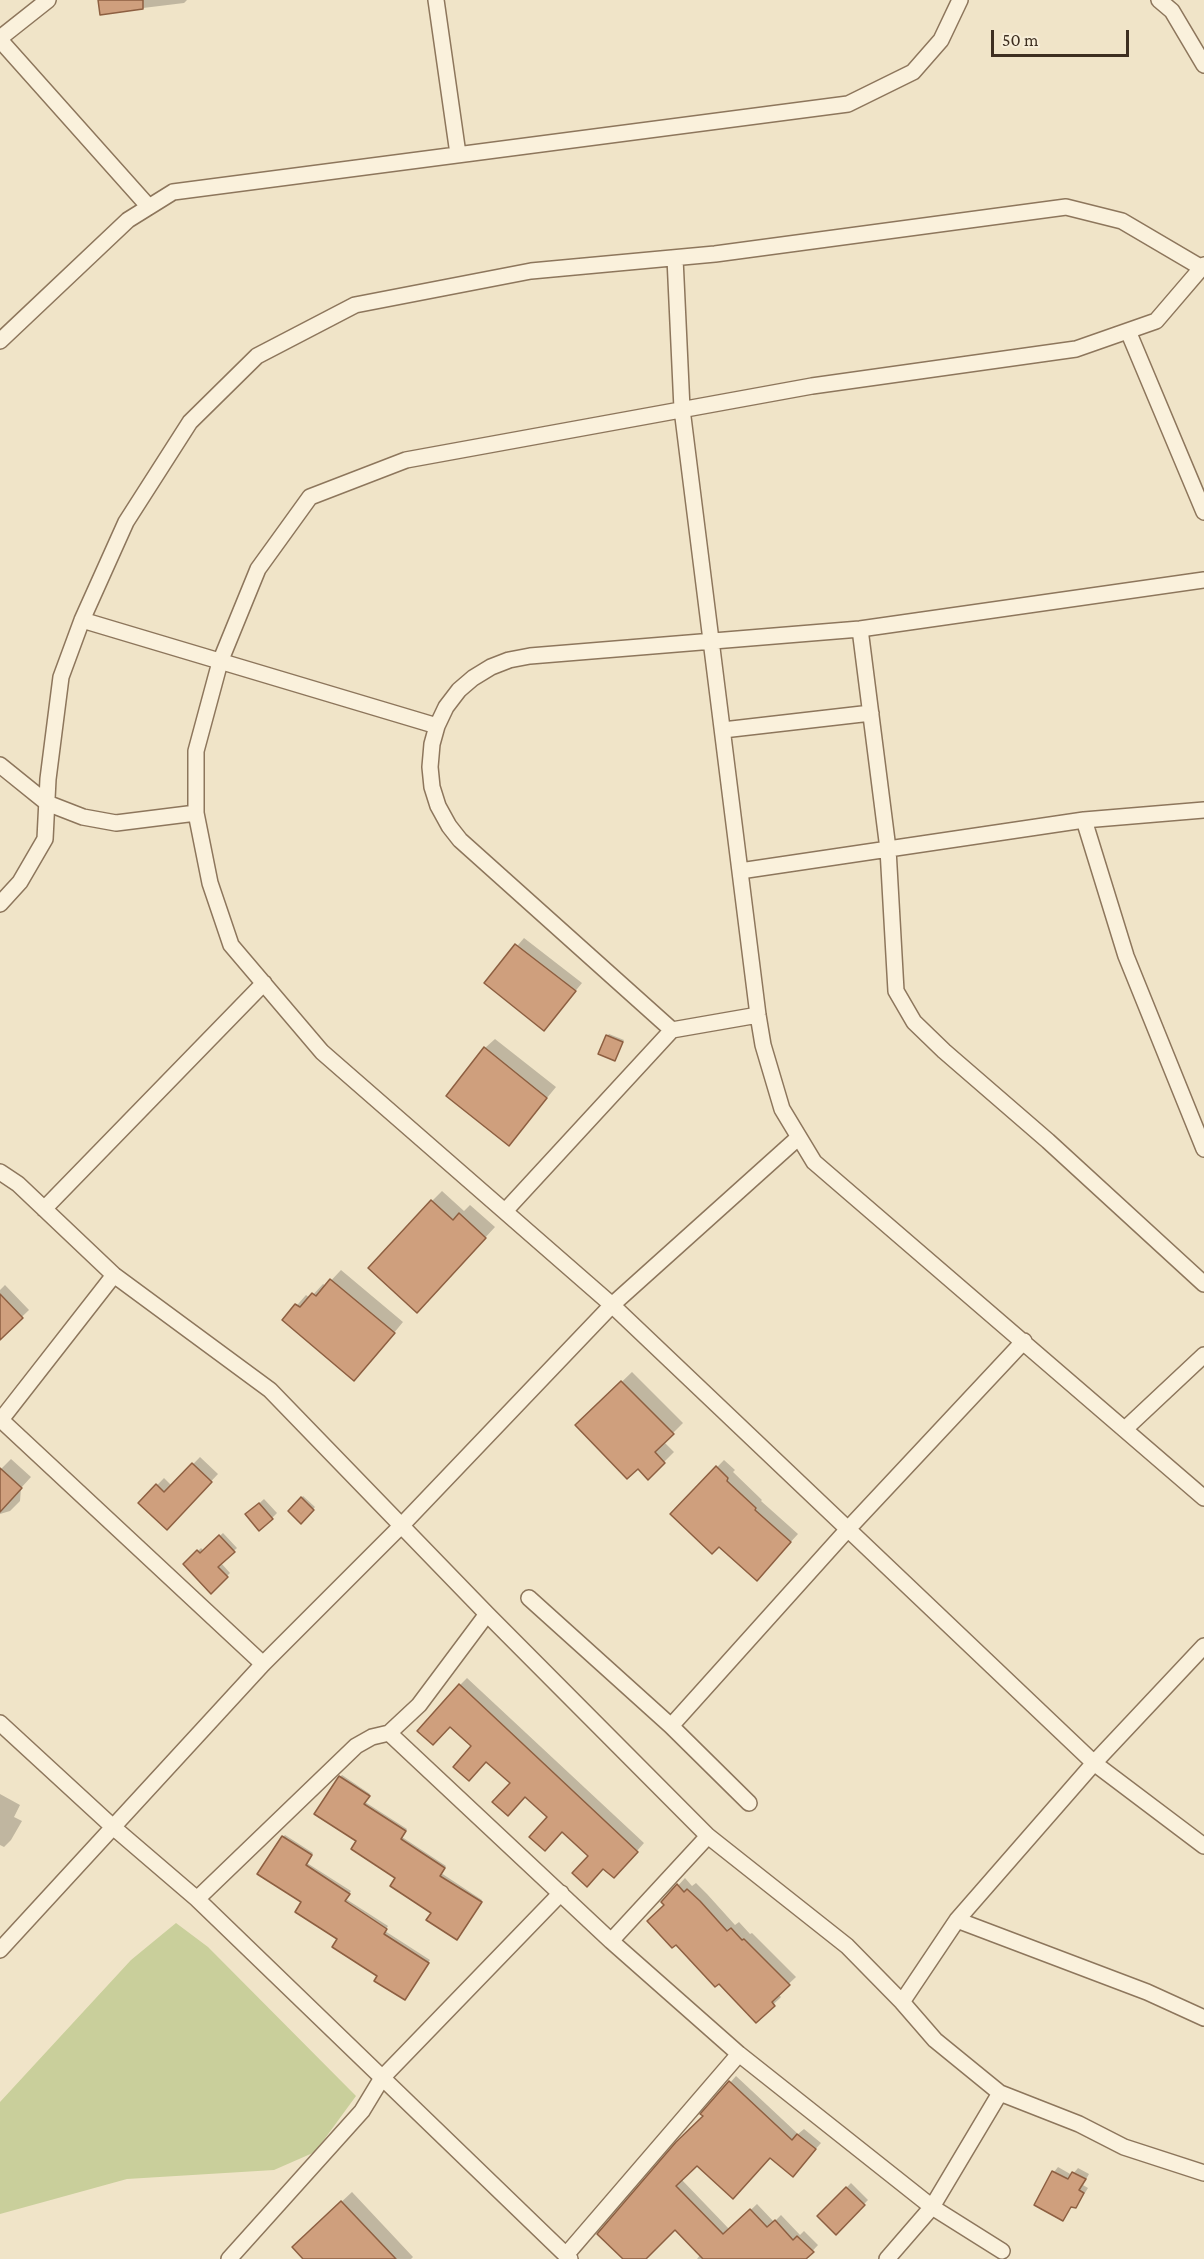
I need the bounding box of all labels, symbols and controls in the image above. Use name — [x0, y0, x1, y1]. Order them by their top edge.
scale bar — [994, 18, 1132, 56]
text: 50 m — [1002, 30, 1039, 50]

